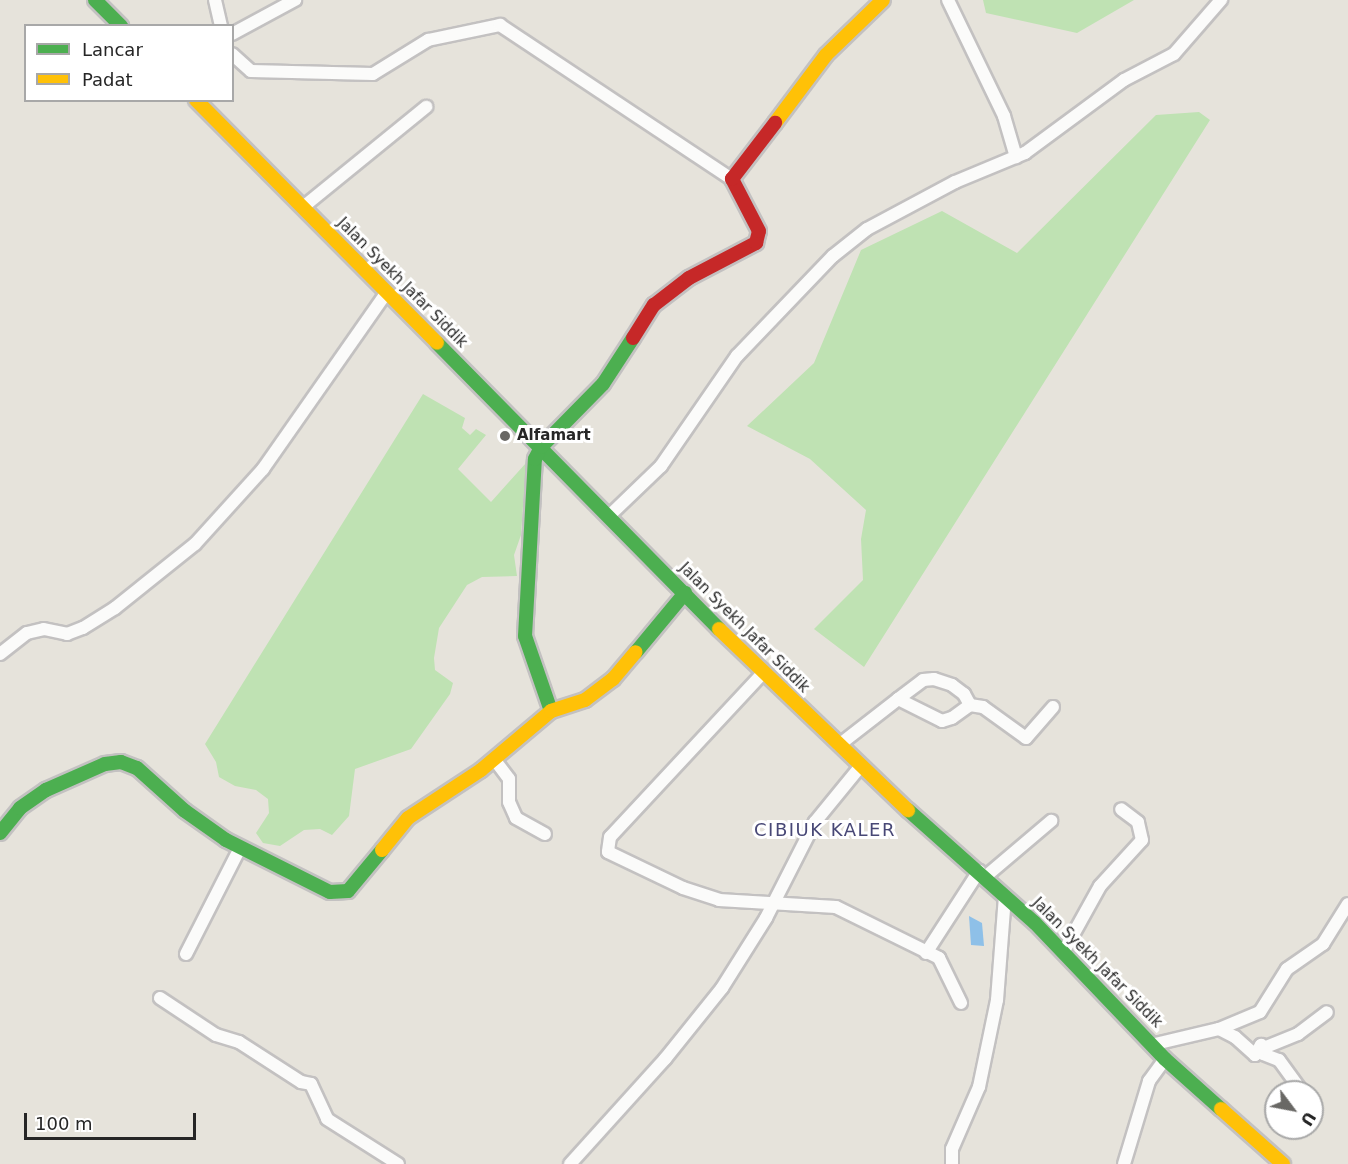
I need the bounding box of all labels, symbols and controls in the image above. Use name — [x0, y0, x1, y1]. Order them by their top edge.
legend — [24, 24, 234, 102]
text: Lancar — [82, 39, 143, 60]
text: Padat — [82, 69, 133, 90]
street label: Jalan Syekh Jafar Siddik — [333, 214, 471, 352]
place label: Alfamart — [517, 427, 591, 445]
marker: Alfamart — [498, 429, 512, 443]
street label: Jalan Syekh Jafar Siddik — [675, 559, 813, 697]
district label: CIBIUK KALER — [754, 819, 896, 841]
street label: Jalan Syekh Jafar Siddik — [1028, 894, 1166, 1032]
north arrow — [1264, 1080, 1324, 1140]
scale bar — [27, 1101, 200, 1139]
text: U — [1296, 1108, 1319, 1129]
text: 100 m — [35, 1113, 93, 1134]

